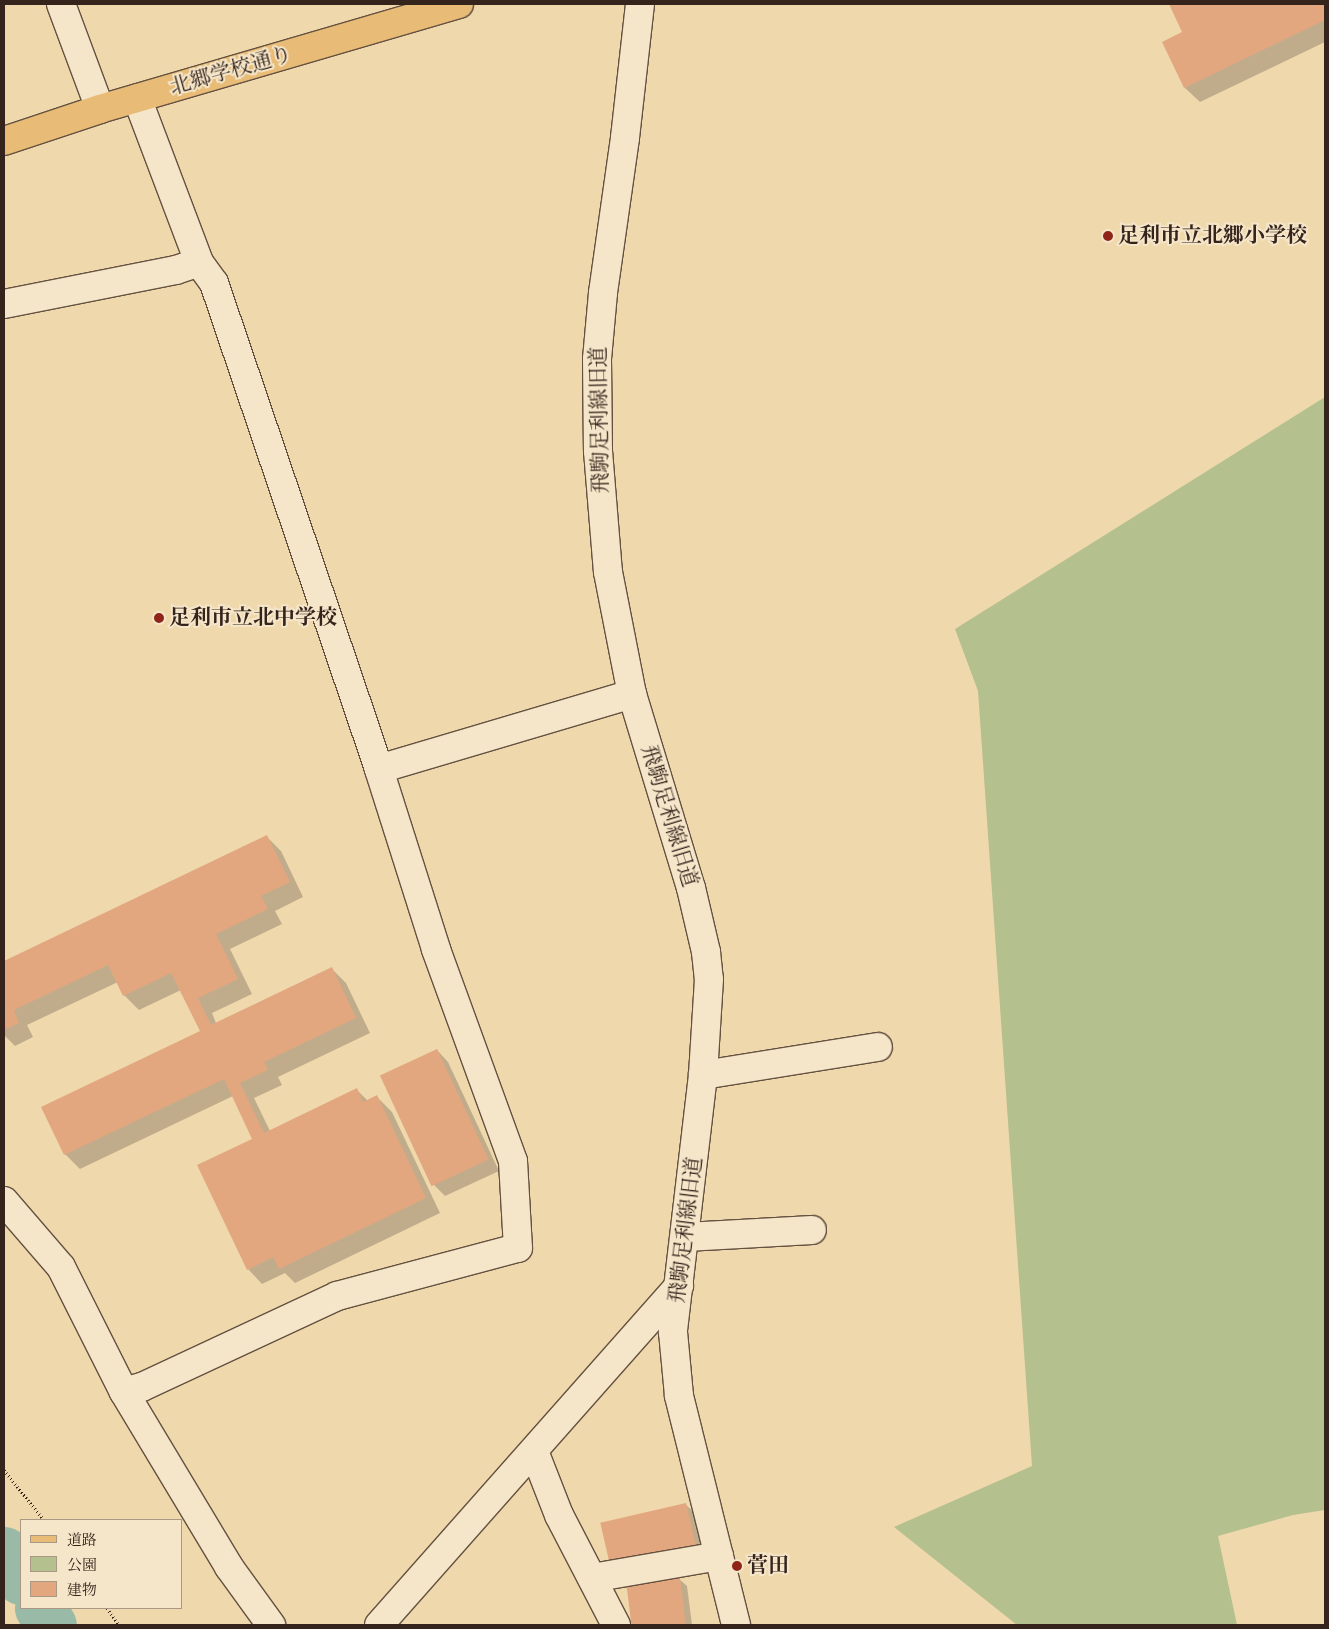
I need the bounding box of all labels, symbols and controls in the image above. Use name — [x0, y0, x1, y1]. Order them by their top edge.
street label: 北郷学校通り — [167, 42, 295, 100]
place label: 足利市立北郷小学校 — [1118, 223, 1307, 249]
marker: 足利市立北郷小学校 — [1102, 230, 1114, 242]
street label: 飛駒足利線旧道 — [586, 346, 614, 494]
place label: 足利市立北中学校 — [169, 605, 337, 631]
marker: 足利市立北中学校 — [153, 612, 165, 624]
street label: 飛駒足利線旧道 — [635, 742, 703, 890]
street label: 飛駒足利線旧道 — [665, 1156, 707, 1304]
legend — [20, 1519, 182, 1609]
text: 道路 — [67, 1531, 97, 1550]
place label: 菅田 — [747, 1553, 789, 1579]
text: 公園 — [67, 1556, 97, 1575]
marker: 菅田 — [731, 1560, 743, 1572]
text: 建物 — [67, 1581, 97, 1600]

